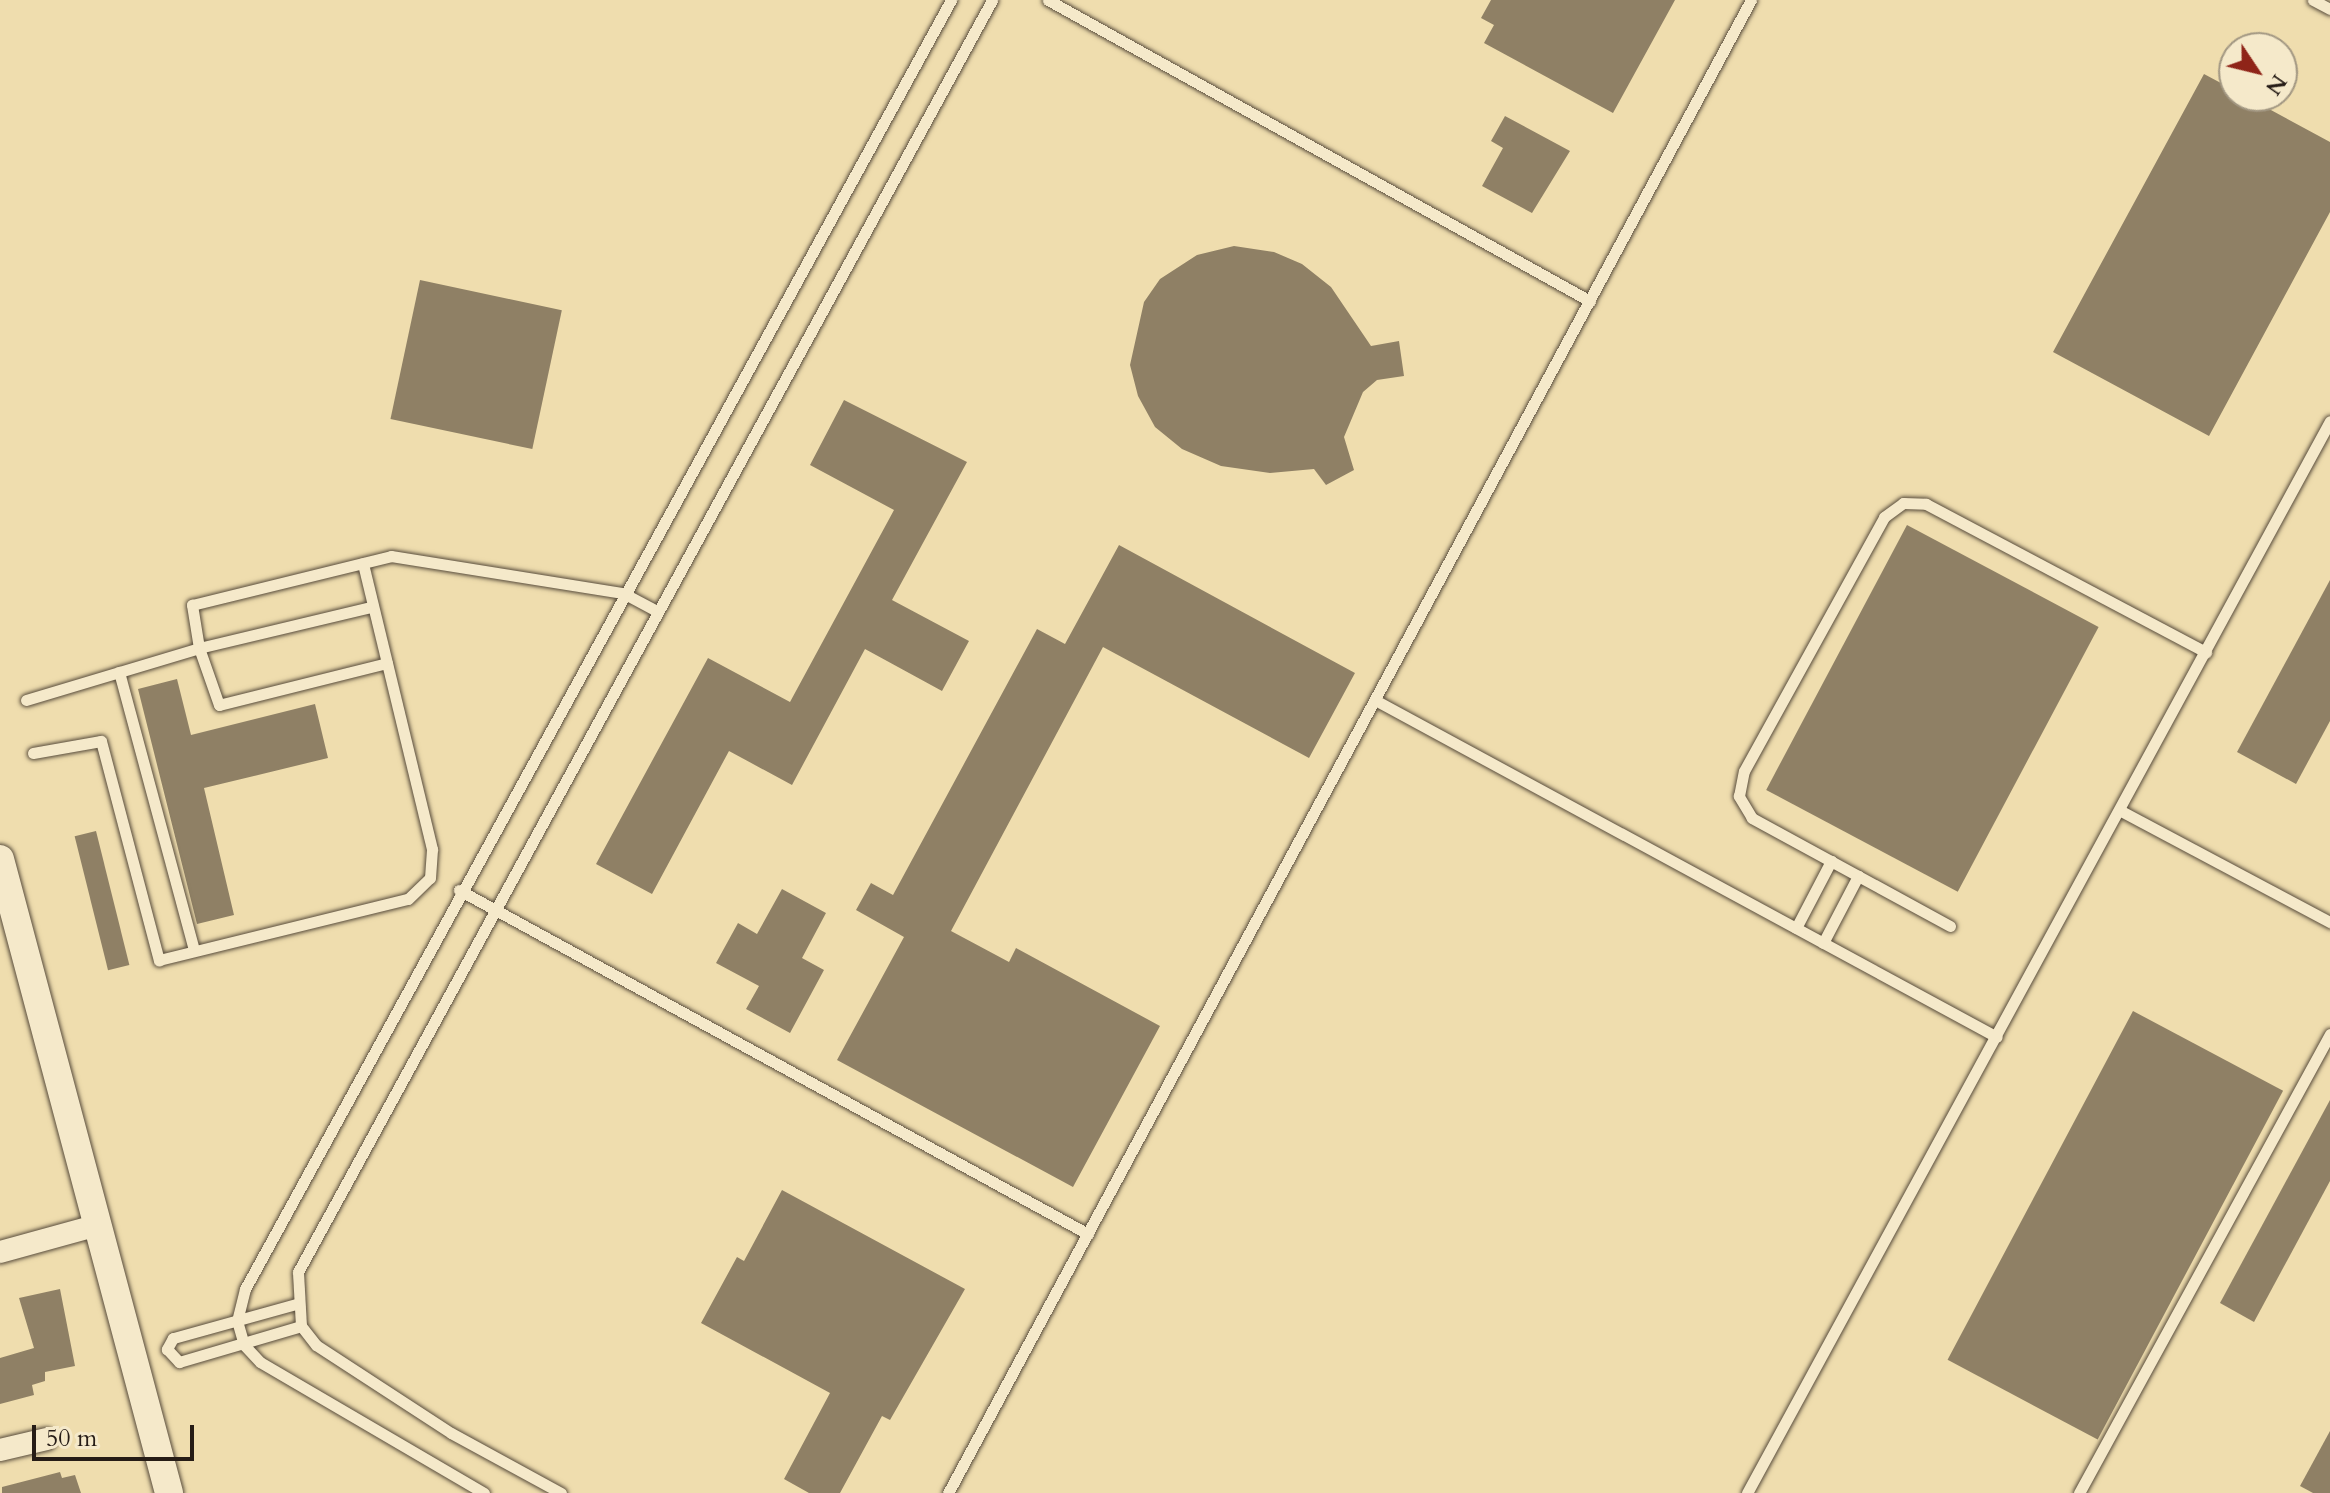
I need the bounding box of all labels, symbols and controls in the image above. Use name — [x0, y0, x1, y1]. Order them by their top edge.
north arrow — [2218, 32, 2298, 112]
text: N — [2258, 68, 2294, 101]
scale bar — [36, 1409, 198, 1459]
text: 50 m — [46, 1422, 97, 1455]

